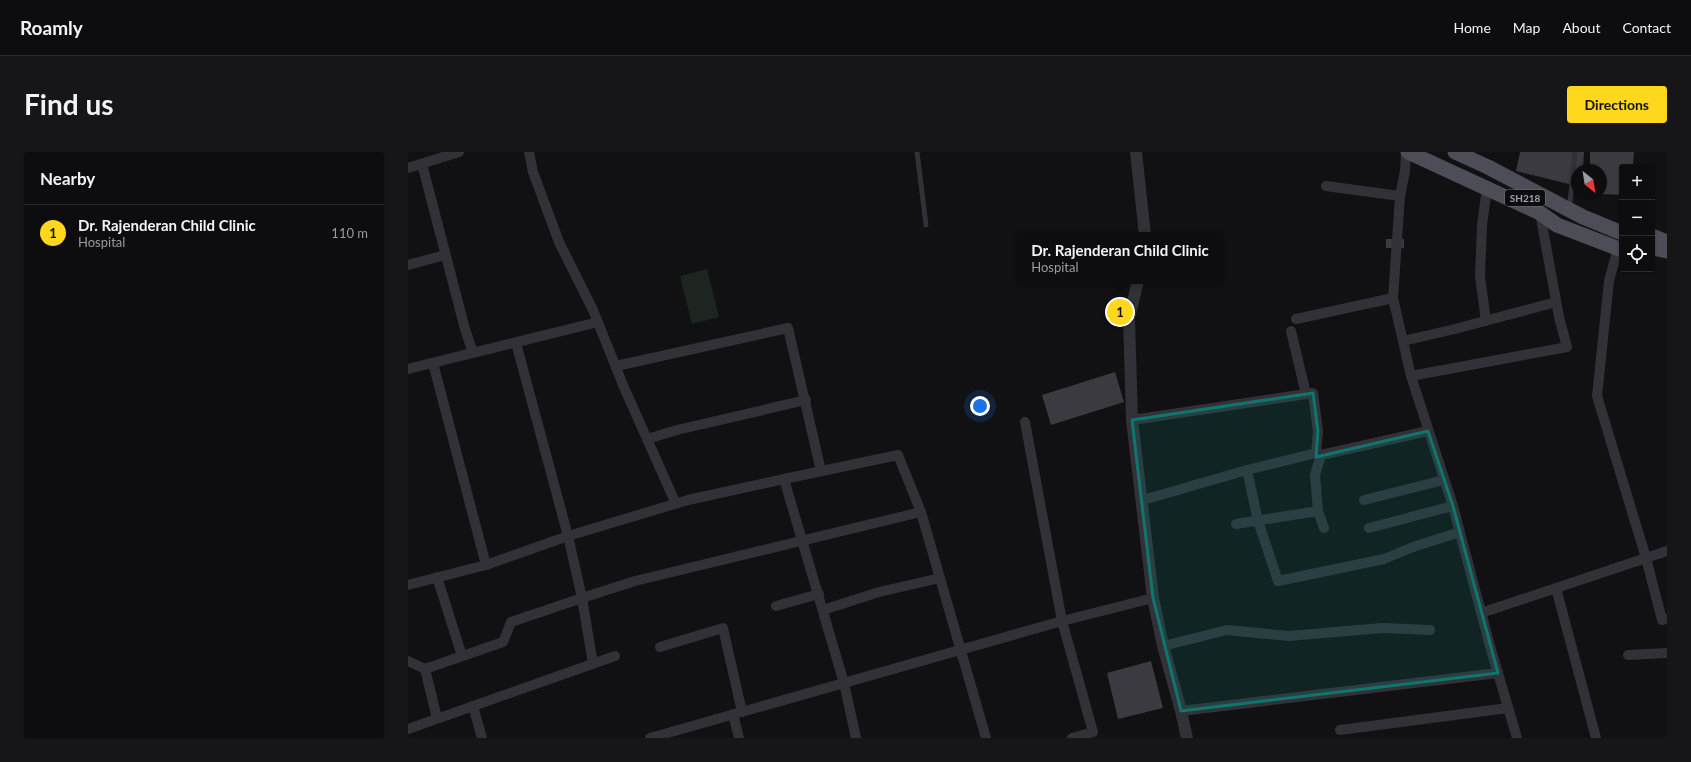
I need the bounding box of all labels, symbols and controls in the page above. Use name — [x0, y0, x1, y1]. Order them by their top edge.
text: Roamly — [20, 16, 83, 39]
text: Home — [1453, 19, 1491, 36]
text: Map — [1513, 19, 1540, 36]
text: About — [1562, 19, 1600, 36]
text: Contact — [1622, 19, 1671, 36]
button: Directions — [1567, 86, 1667, 123]
text: Find us — [24, 87, 114, 121]
north arrow — [1571, 164, 1607, 200]
map controls — [1619, 164, 1655, 272]
button: + — [1619, 164, 1655, 200]
text: Nearby — [40, 168, 95, 189]
road number: SH218 — [1505, 190, 1545, 206]
button: − — [1619, 200, 1655, 236]
text: Dr. Rajenderan Child Clinic — [78, 216, 256, 234]
text: 1 — [49, 225, 57, 241]
text: 110 m — [331, 225, 368, 241]
popup — [1017, 232, 1223, 284]
text: Hospital — [78, 234, 125, 250]
button: locate — [1619, 236, 1655, 272]
text: Dr. Rajenderan Child Clinic — [1031, 241, 1209, 259]
text: Hospital — [1031, 259, 1078, 275]
pin: 1 — [1107, 297, 1133, 327]
your location — [970, 396, 990, 416]

